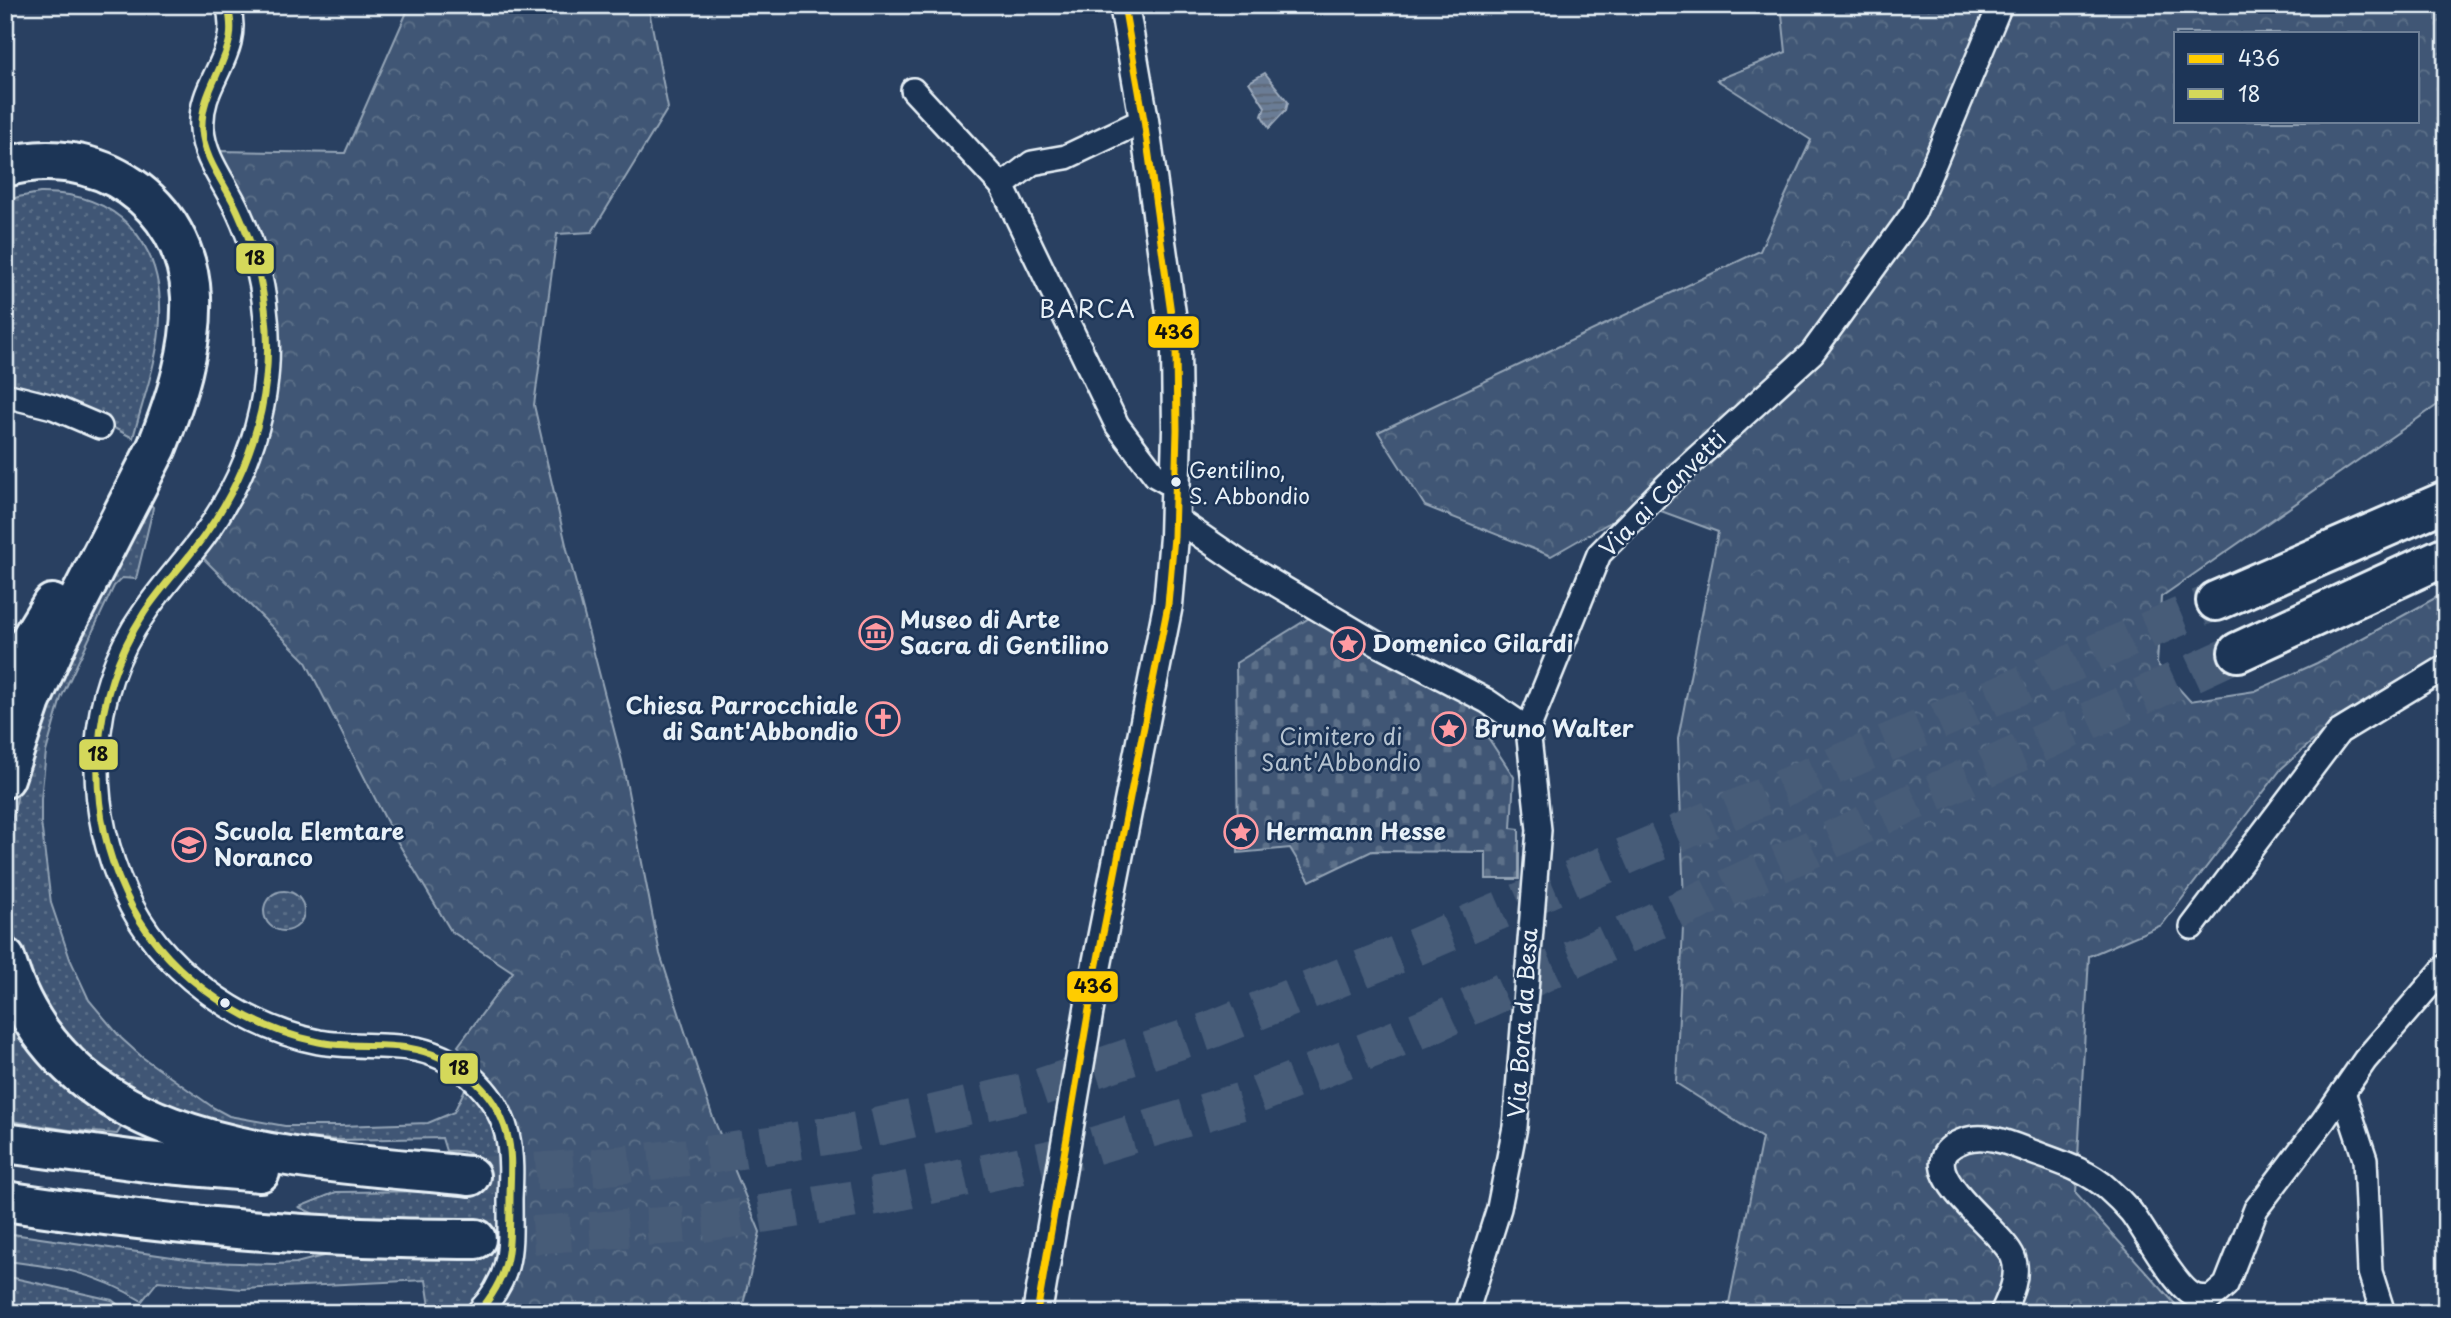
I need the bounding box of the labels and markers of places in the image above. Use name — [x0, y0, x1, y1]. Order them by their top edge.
place label: Gentilino, S. Abbondio — [1189, 453, 1310, 511]
marker: Gentilino, S. Abbondio — [1169, 475, 1183, 489]
place label: Museo di Arte Sacra di Gentilino — [900, 601, 1109, 662]
museum icon: Museo di Arte Sacra di Gentilino — [857, 614, 895, 652]
place icon: Domenico Gilardi — [1329, 625, 1367, 663]
place label: Domenico Gilardi — [1372, 625, 1573, 660]
place label: Chiesa Parrocchiale di Sant'Abbondio — [626, 687, 858, 748]
church icon: Chiesa Parrocchiale di Sant'Abbondio — [864, 700, 902, 738]
place icon: Bruno Walter — [1430, 710, 1468, 748]
place label: Bruno Walter — [1474, 710, 1634, 745]
place label: Scuola Elemtare Noranco — [214, 813, 405, 874]
place icon: Hermann Hesse — [1222, 813, 1260, 851]
place label: Hermann Hesse — [1266, 813, 1447, 848]
school or university icon: Scuola Elemtare Noranco — [170, 826, 208, 864]
unlabelled marker — [218, 996, 232, 1010]

